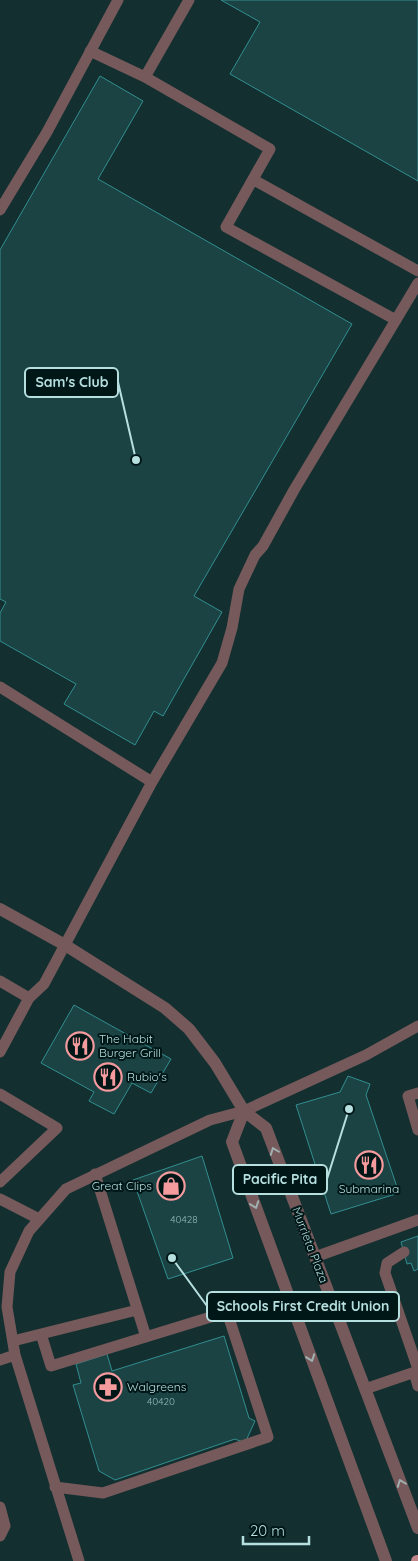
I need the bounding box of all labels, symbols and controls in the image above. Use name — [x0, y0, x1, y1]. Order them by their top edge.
callout: Sam's Club — [25, 368, 118, 397]
text: Sam's Club — [35, 373, 109, 391]
restaurant icon: The Habit Burger Grill — [65, 1031, 95, 1061]
place label: The Habit Burger Grill — [99, 1031, 161, 1060]
restaurant icon: Rubio's — [93, 1062, 123, 1092]
place label: Rubio's — [127, 1069, 167, 1084]
one-way arrow — [270, 1147, 281, 1156]
restaurant icon: Submarina — [354, 1150, 384, 1180]
callout: Pacific Pita — [233, 1165, 327, 1194]
text: Pacific Pita — [243, 1170, 317, 1188]
shop icon: Great Clips — [156, 1171, 186, 1201]
place label: Great Clips — [92, 1178, 152, 1193]
place label: Submarina — [339, 1181, 399, 1196]
one-way arrow — [249, 1201, 259, 1209]
street label: Murrieta Plaza — [289, 1205, 332, 1285]
house number: 40428 — [170, 1213, 198, 1226]
callout: Schools First Credit Union — [207, 1292, 399, 1321]
text: Schools First Credit Union — [217, 1297, 389, 1315]
one-way arrow — [305, 1353, 315, 1362]
pharmacy icon: Walgreens — [93, 1372, 123, 1402]
place label: Walgreens — [127, 1379, 187, 1394]
house number: 40420 — [147, 1395, 175, 1408]
one-way arrow — [396, 1479, 407, 1488]
scale bar — [243, 1514, 309, 1546]
text: 20 m — [250, 1521, 285, 1540]

